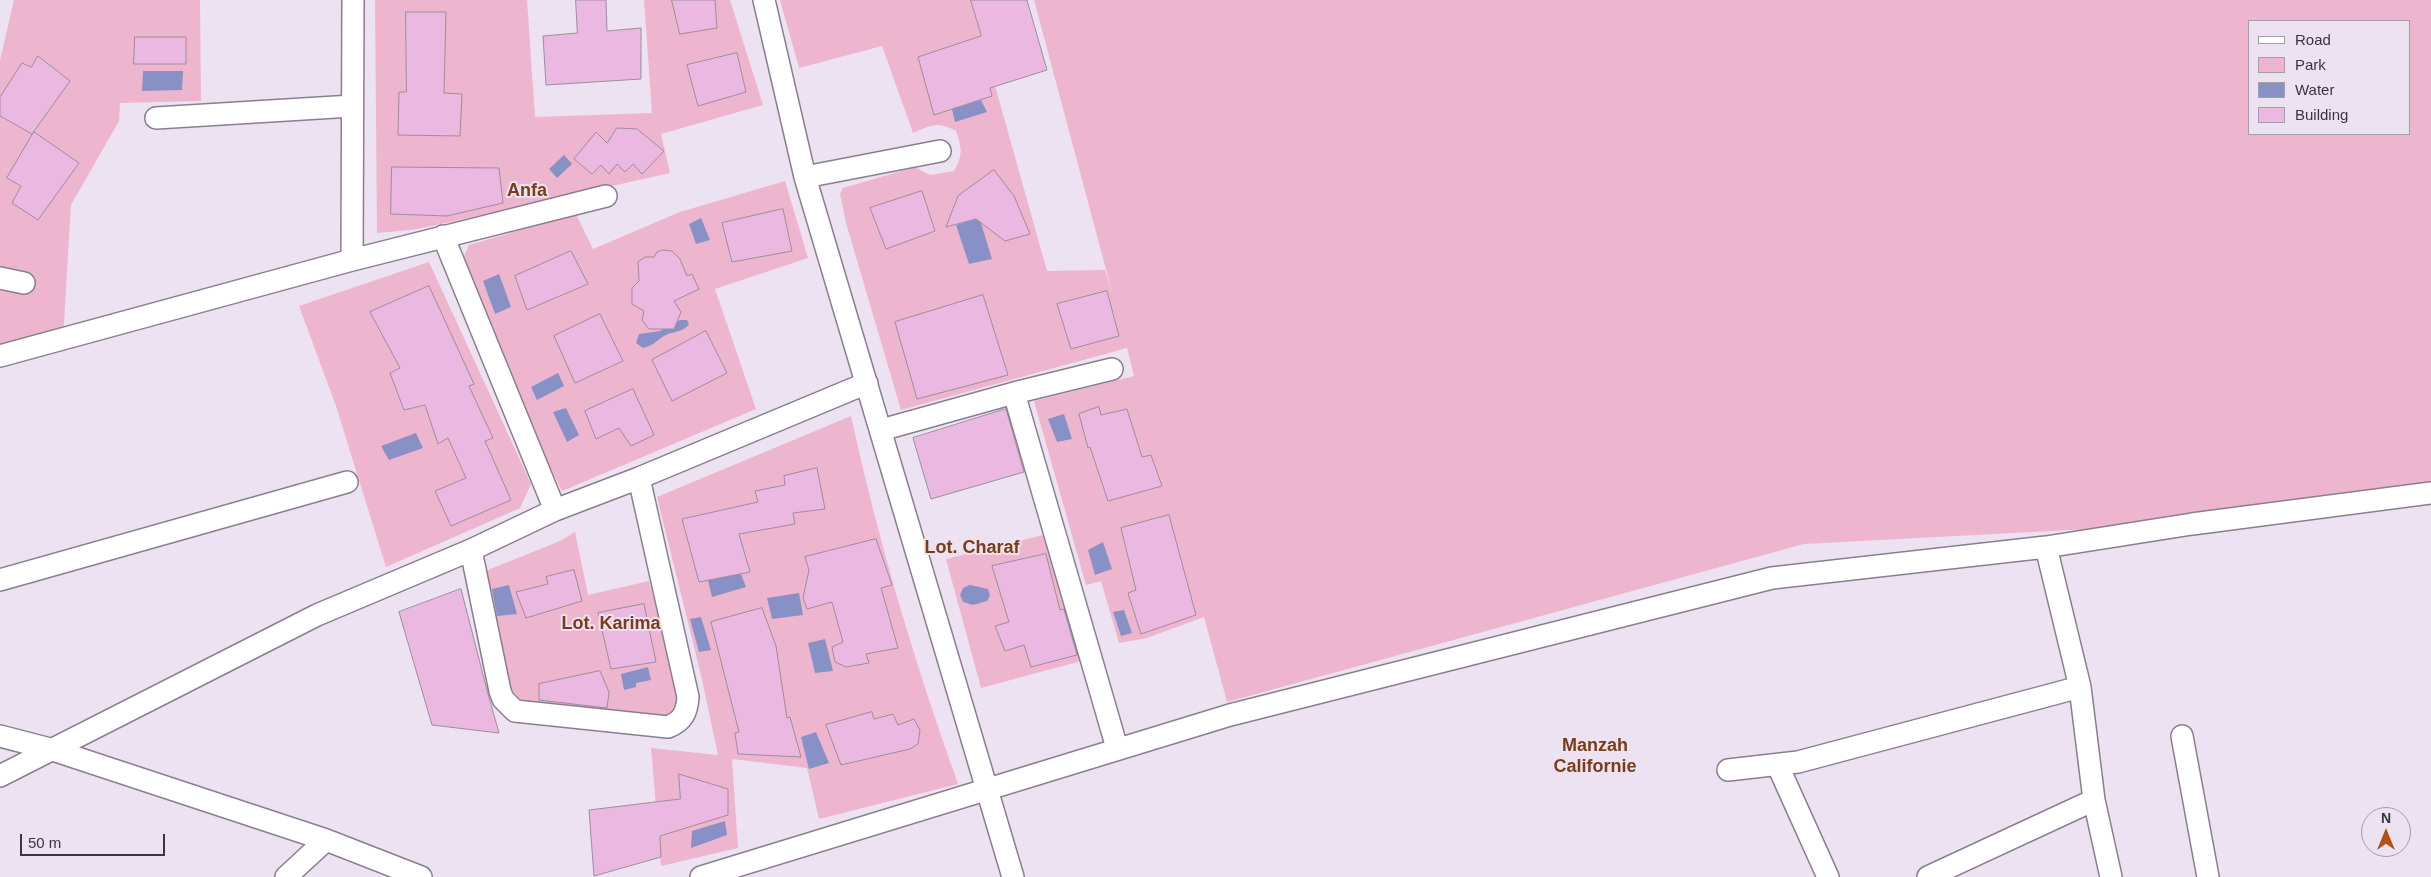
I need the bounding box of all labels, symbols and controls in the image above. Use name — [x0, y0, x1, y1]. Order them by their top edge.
legend — [2248, 20, 2411, 135]
text: Road — [2295, 31, 2331, 48]
text: Park — [2295, 56, 2326, 73]
text: Water — [2295, 81, 2334, 98]
text: Building — [2295, 106, 2348, 123]
district label: Anfa — [507, 180, 547, 202]
district label: Lot. Charaf — [924, 537, 1020, 559]
district label: Lot. Karima — [561, 613, 661, 635]
district label: Manzah Californie — [1553, 735, 1637, 778]
north arrow — [2361, 807, 2411, 857]
text: N — [2381, 810, 2391, 826]
scale bar — [22, 824, 168, 856]
text: 50 m — [28, 834, 61, 851]

